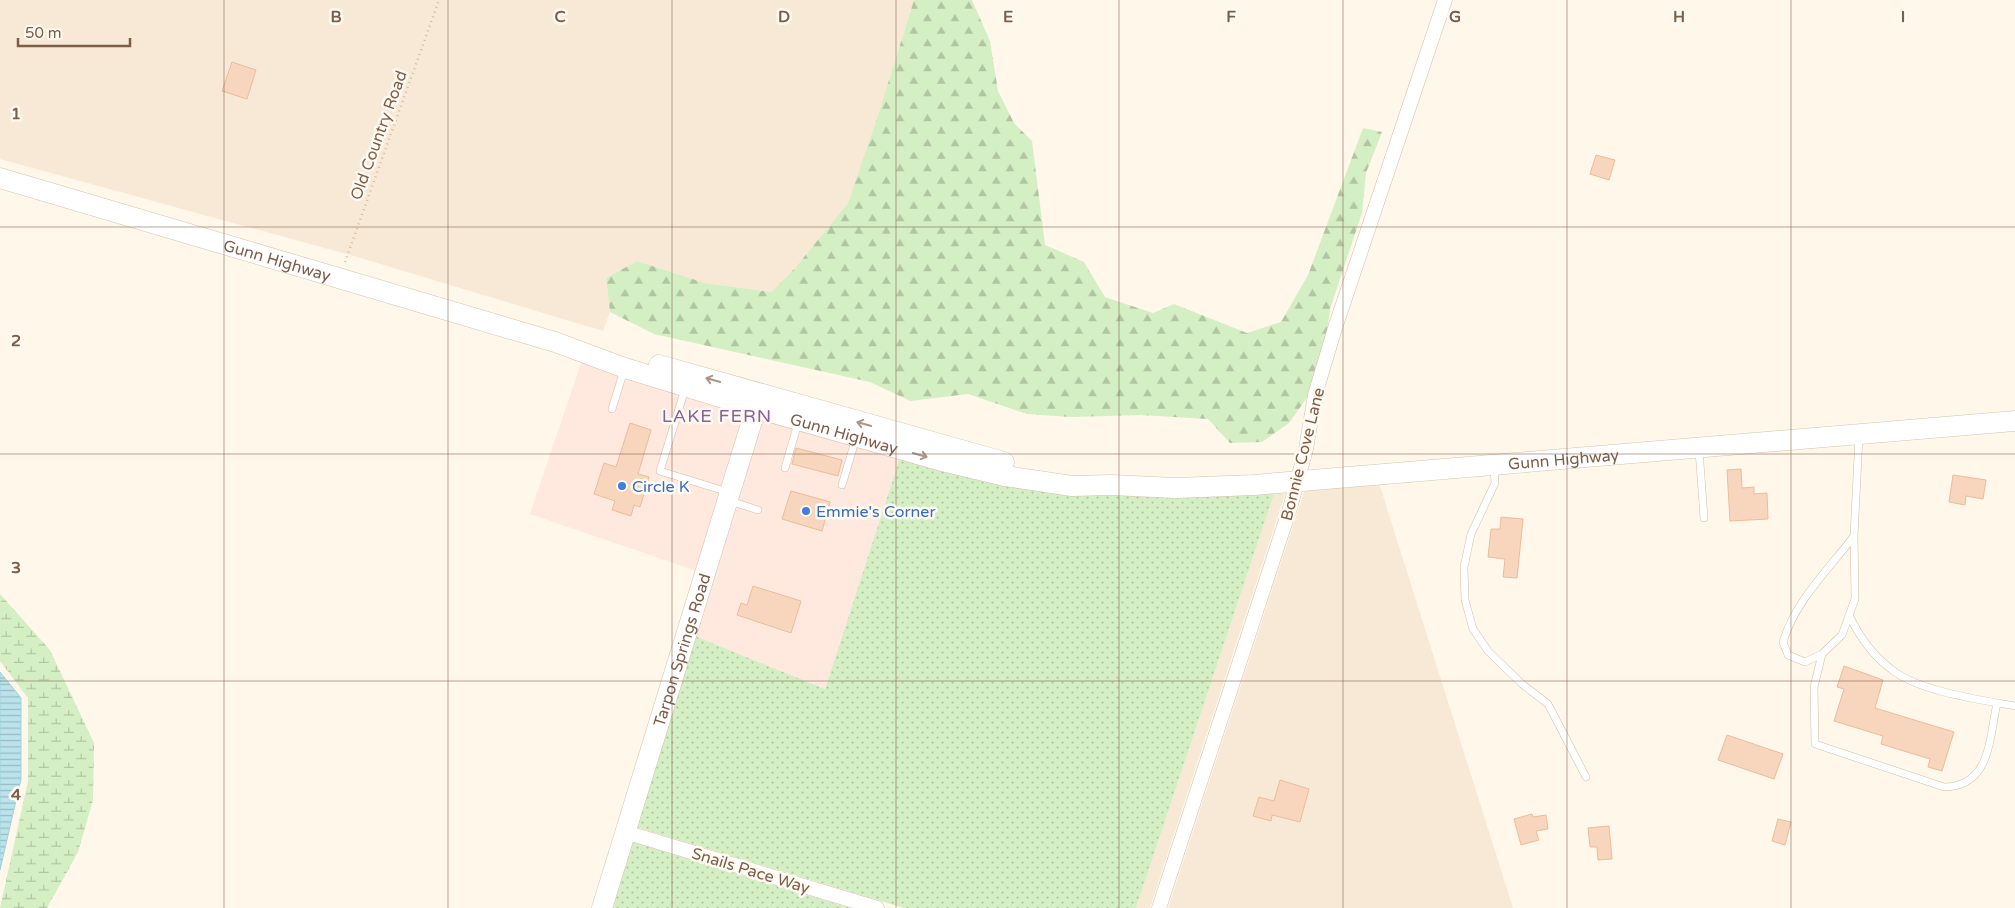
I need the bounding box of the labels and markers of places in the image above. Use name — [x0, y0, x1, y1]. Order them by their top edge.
place label: Circle K — [632, 477, 690, 497]
marker: Circle K — [616, 480, 628, 492]
place label: Emmie's Corner — [816, 502, 936, 522]
marker: Emmie's Corner — [800, 505, 812, 517]

